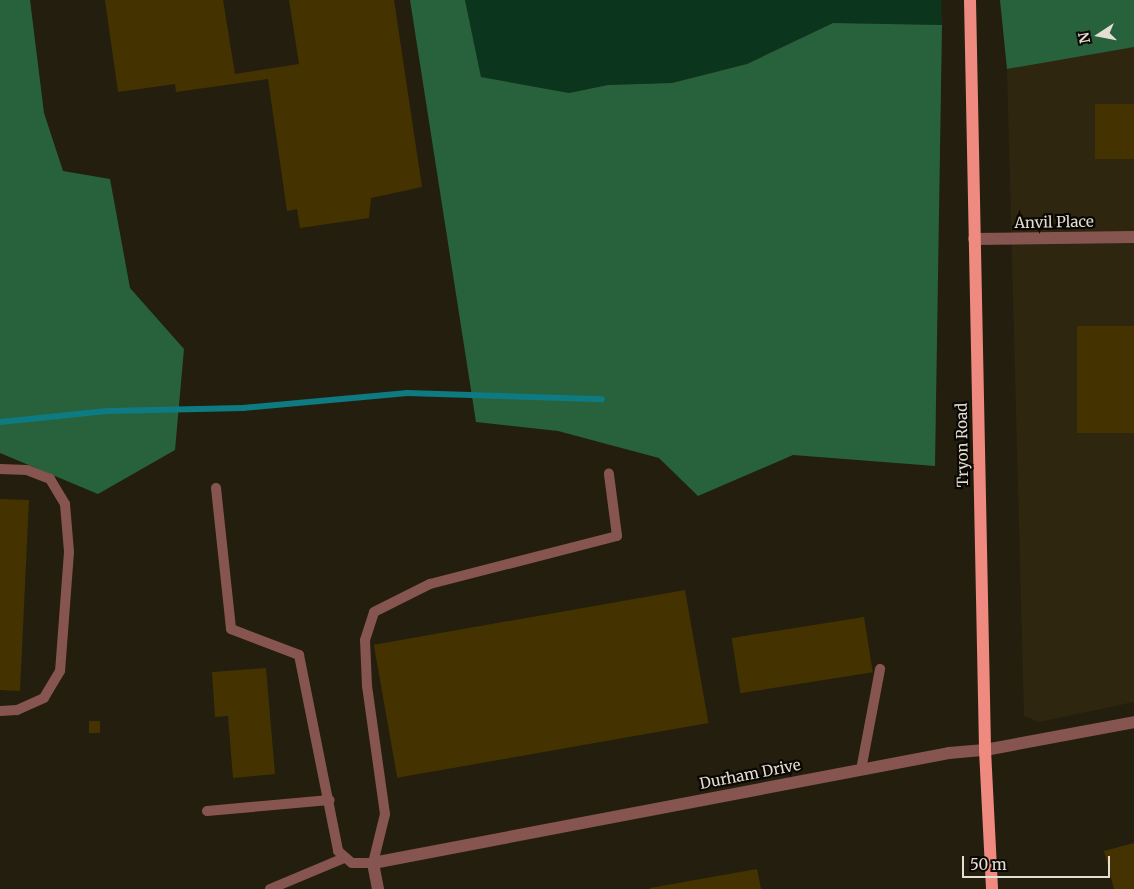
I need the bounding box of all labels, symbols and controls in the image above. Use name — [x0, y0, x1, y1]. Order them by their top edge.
north arrow — [1074, 10, 1124, 60]
text: N — [1074, 31, 1094, 45]
street label: Anvil Place — [1014, 212, 1094, 232]
street label: Tryon Road — [952, 403, 972, 487]
street label: Durham Drive — [698, 755, 802, 793]
scale bar — [964, 846, 1112, 878]
text: 50 m — [970, 855, 1007, 874]

